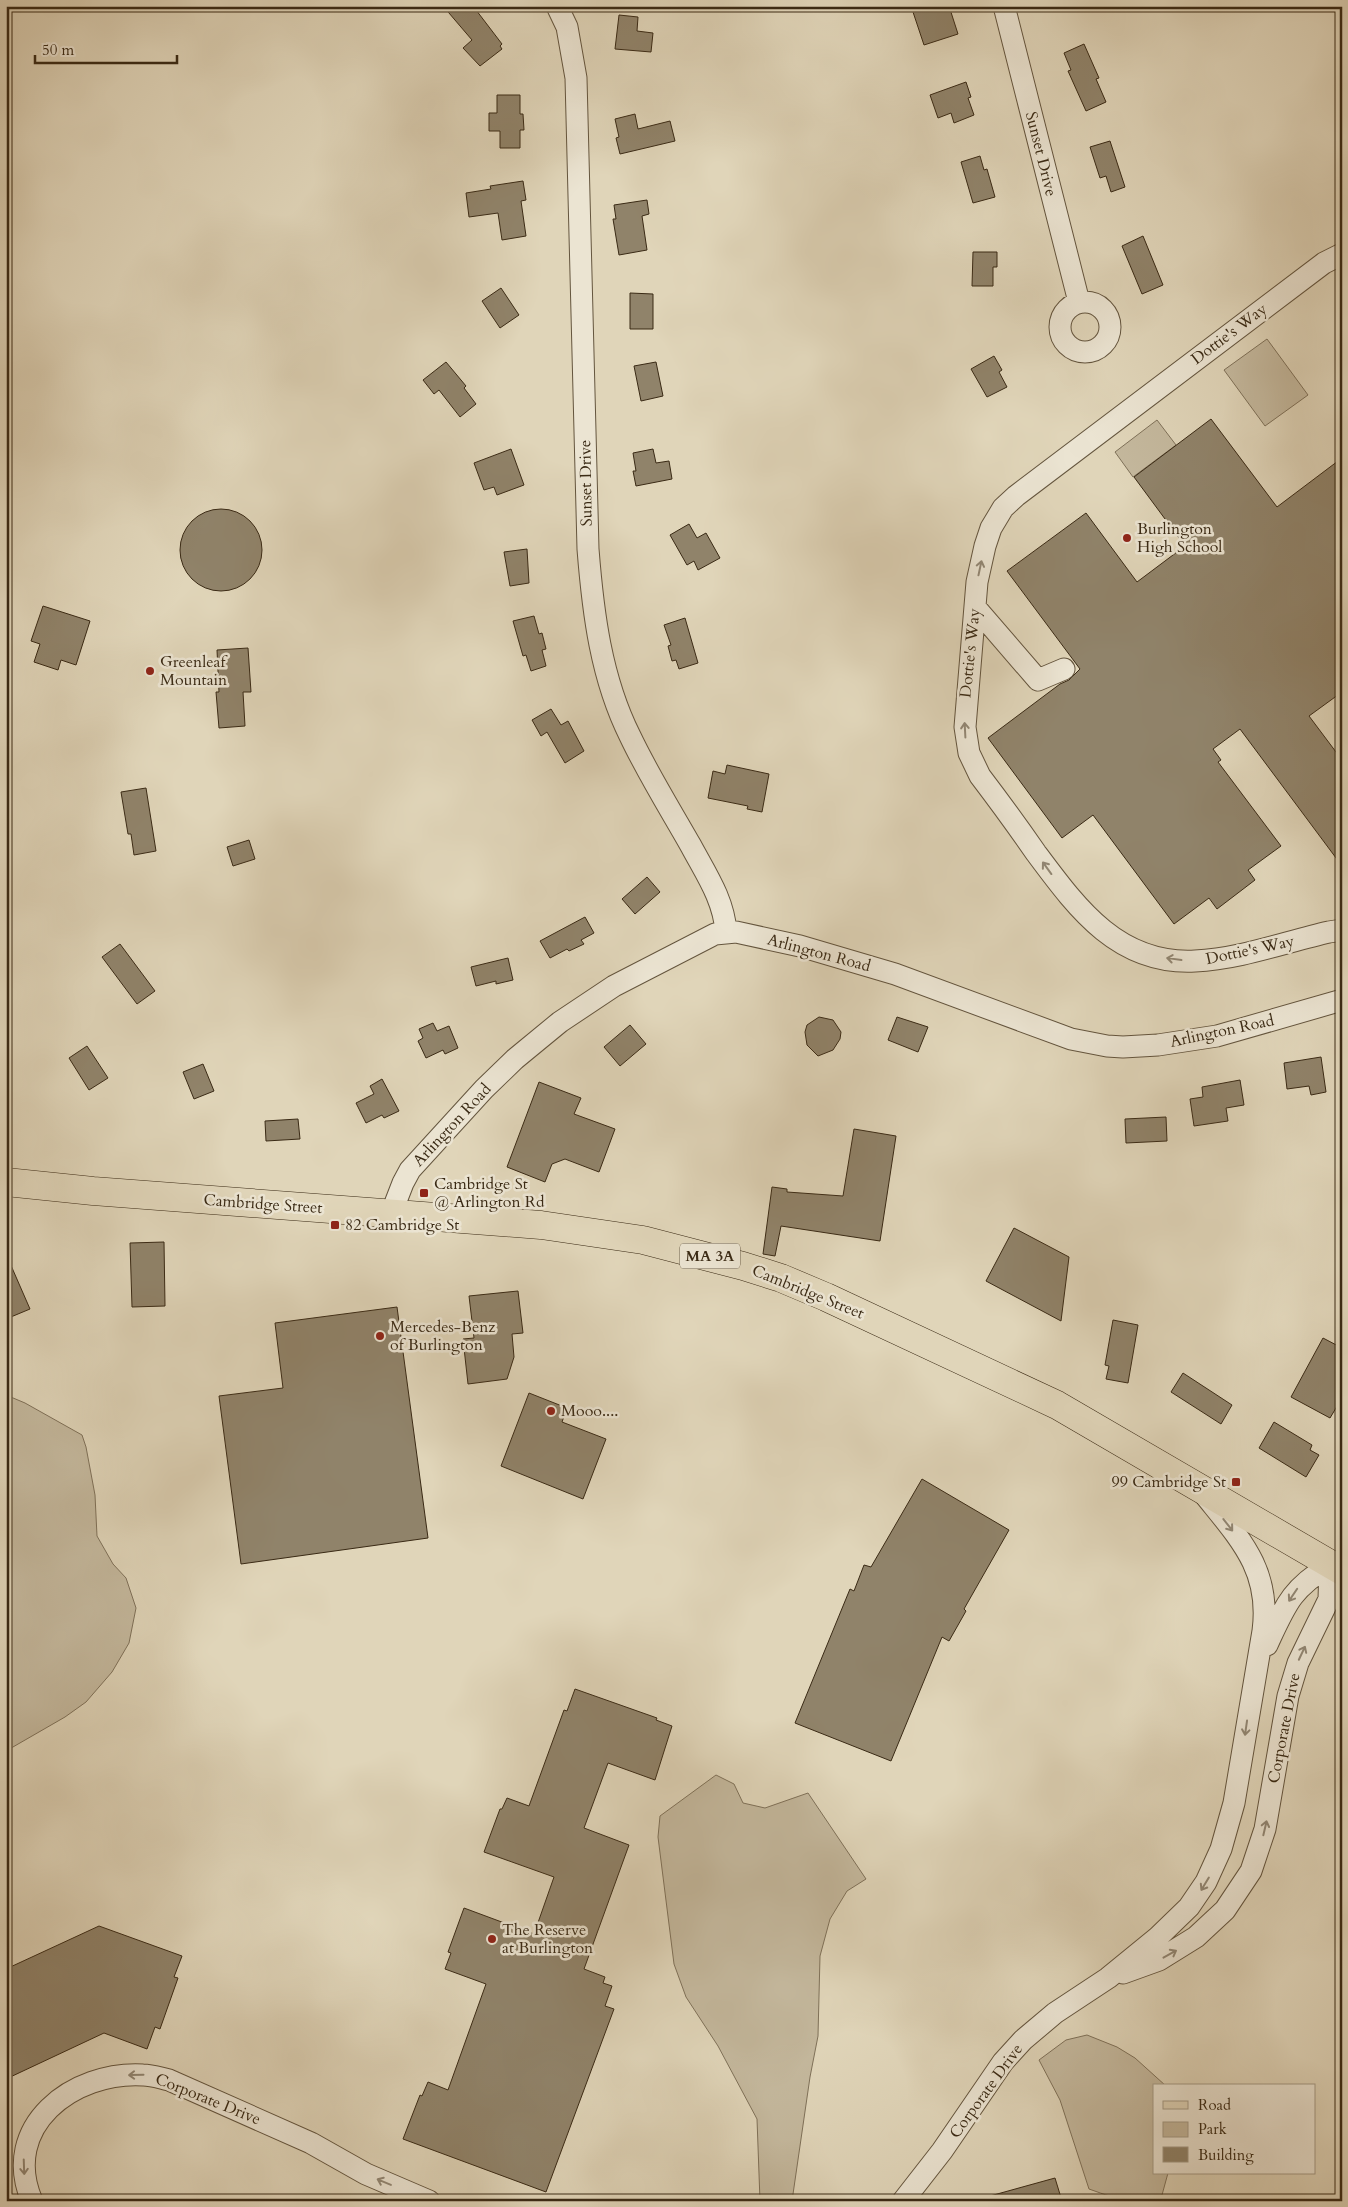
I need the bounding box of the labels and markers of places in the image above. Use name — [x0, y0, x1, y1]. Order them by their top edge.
place label: Burlington High School — [1137, 518, 1222, 558]
marker: Burlington High School — [1121, 532, 1133, 544]
place label: Greenleaf Mountain — [160, 651, 228, 691]
marker: Greenleaf Mountain — [144, 665, 156, 677]
place label: Cambridge St @ Arlington Rd — [434, 1173, 545, 1213]
marker: Cambridge St @ Arlington Rd — [418, 1187, 430, 1199]
place label: 82 Cambridge St — [345, 1214, 459, 1236]
marker: 82 Cambridge St — [329, 1219, 341, 1231]
place label: Mercedes-Benz of Burlington — [390, 1316, 495, 1356]
marker: Mercedes-Benz of Burlington — [374, 1330, 386, 1342]
place label: Mooo.... — [561, 1400, 618, 1422]
marker: Mooo.... — [545, 1405, 557, 1417]
place label: 99 Cambridge St — [1112, 1471, 1226, 1493]
marker: 99 Cambridge St — [1230, 1476, 1242, 1488]
place label: The Reserve at Burlington — [502, 1919, 593, 1959]
marker: The Reserve at Burlington — [486, 1933, 498, 1945]

